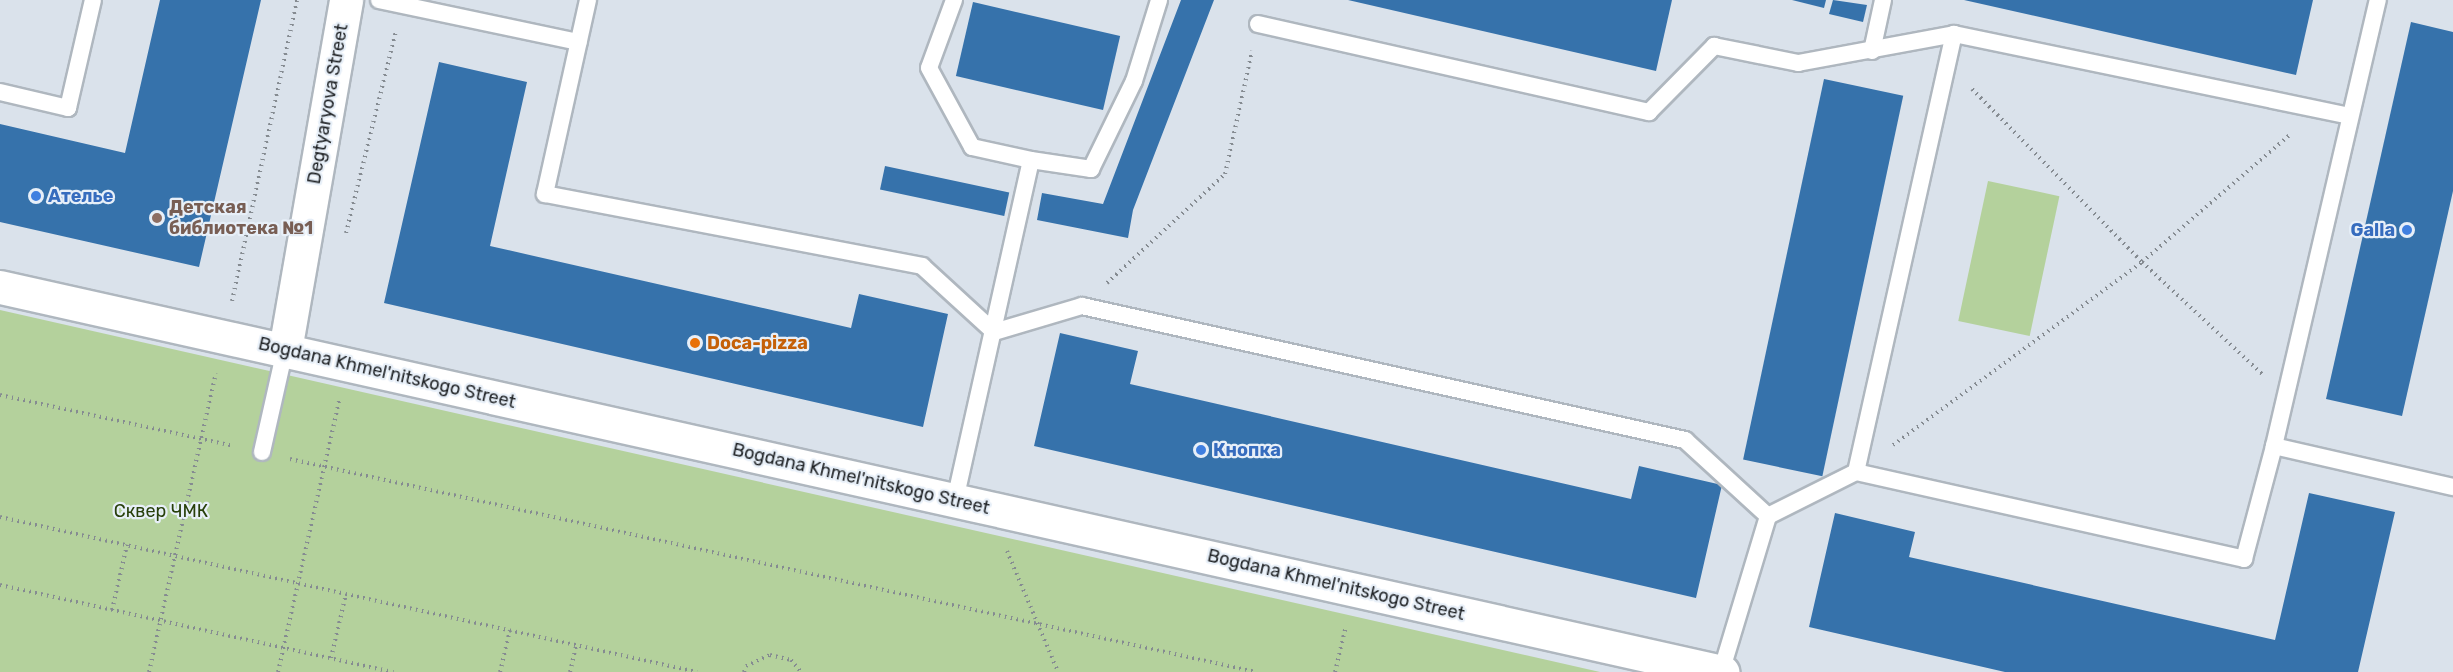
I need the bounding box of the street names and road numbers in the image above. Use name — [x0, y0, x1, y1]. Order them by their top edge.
street label: Degtyaryova Street — [303, 22, 353, 186]
street label: Bogdana Khmel'nitskogo Street — [256, 333, 518, 413]
street label: Bogdana Khmel'nitskogo Street — [730, 439, 992, 519]
street label: Bogdana Khmel'nitskogo Street — [1205, 545, 1467, 625]

